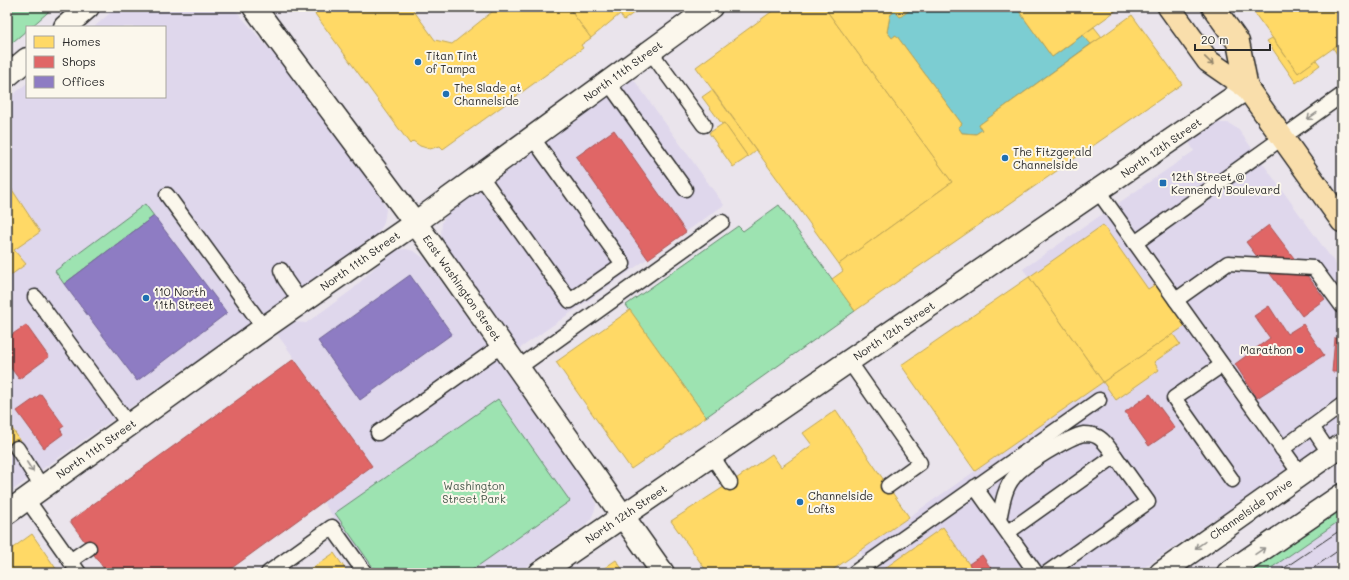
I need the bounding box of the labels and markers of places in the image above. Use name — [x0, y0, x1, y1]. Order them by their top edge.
place label: Titan Tint of Tampa — [426, 48, 477, 76]
marker: Titan Tint of Tampa — [413, 57, 423, 67]
place label: The Slade at Channelside — [454, 80, 522, 108]
marker: The Slade at Channelside — [441, 89, 451, 99]
place label: The Fitzgerald Channelside — [1013, 144, 1091, 172]
marker: The Fitzgerald Channelside — [1000, 153, 1010, 163]
place label: 12th Street @ Kennendy Boulevard — [1171, 169, 1280, 197]
marker: 12th Street @ Kennendy Boulevard — [1158, 178, 1168, 188]
place label: 110 North 11th Street — [154, 284, 214, 312]
marker: 110 North 11th Street — [141, 293, 151, 303]
place label: Marathon — [1240, 342, 1292, 357]
marker: Marathon — [1295, 345, 1305, 355]
place label: Channelside Lofts — [808, 488, 873, 516]
marker: Channelside Lofts — [795, 497, 805, 507]

